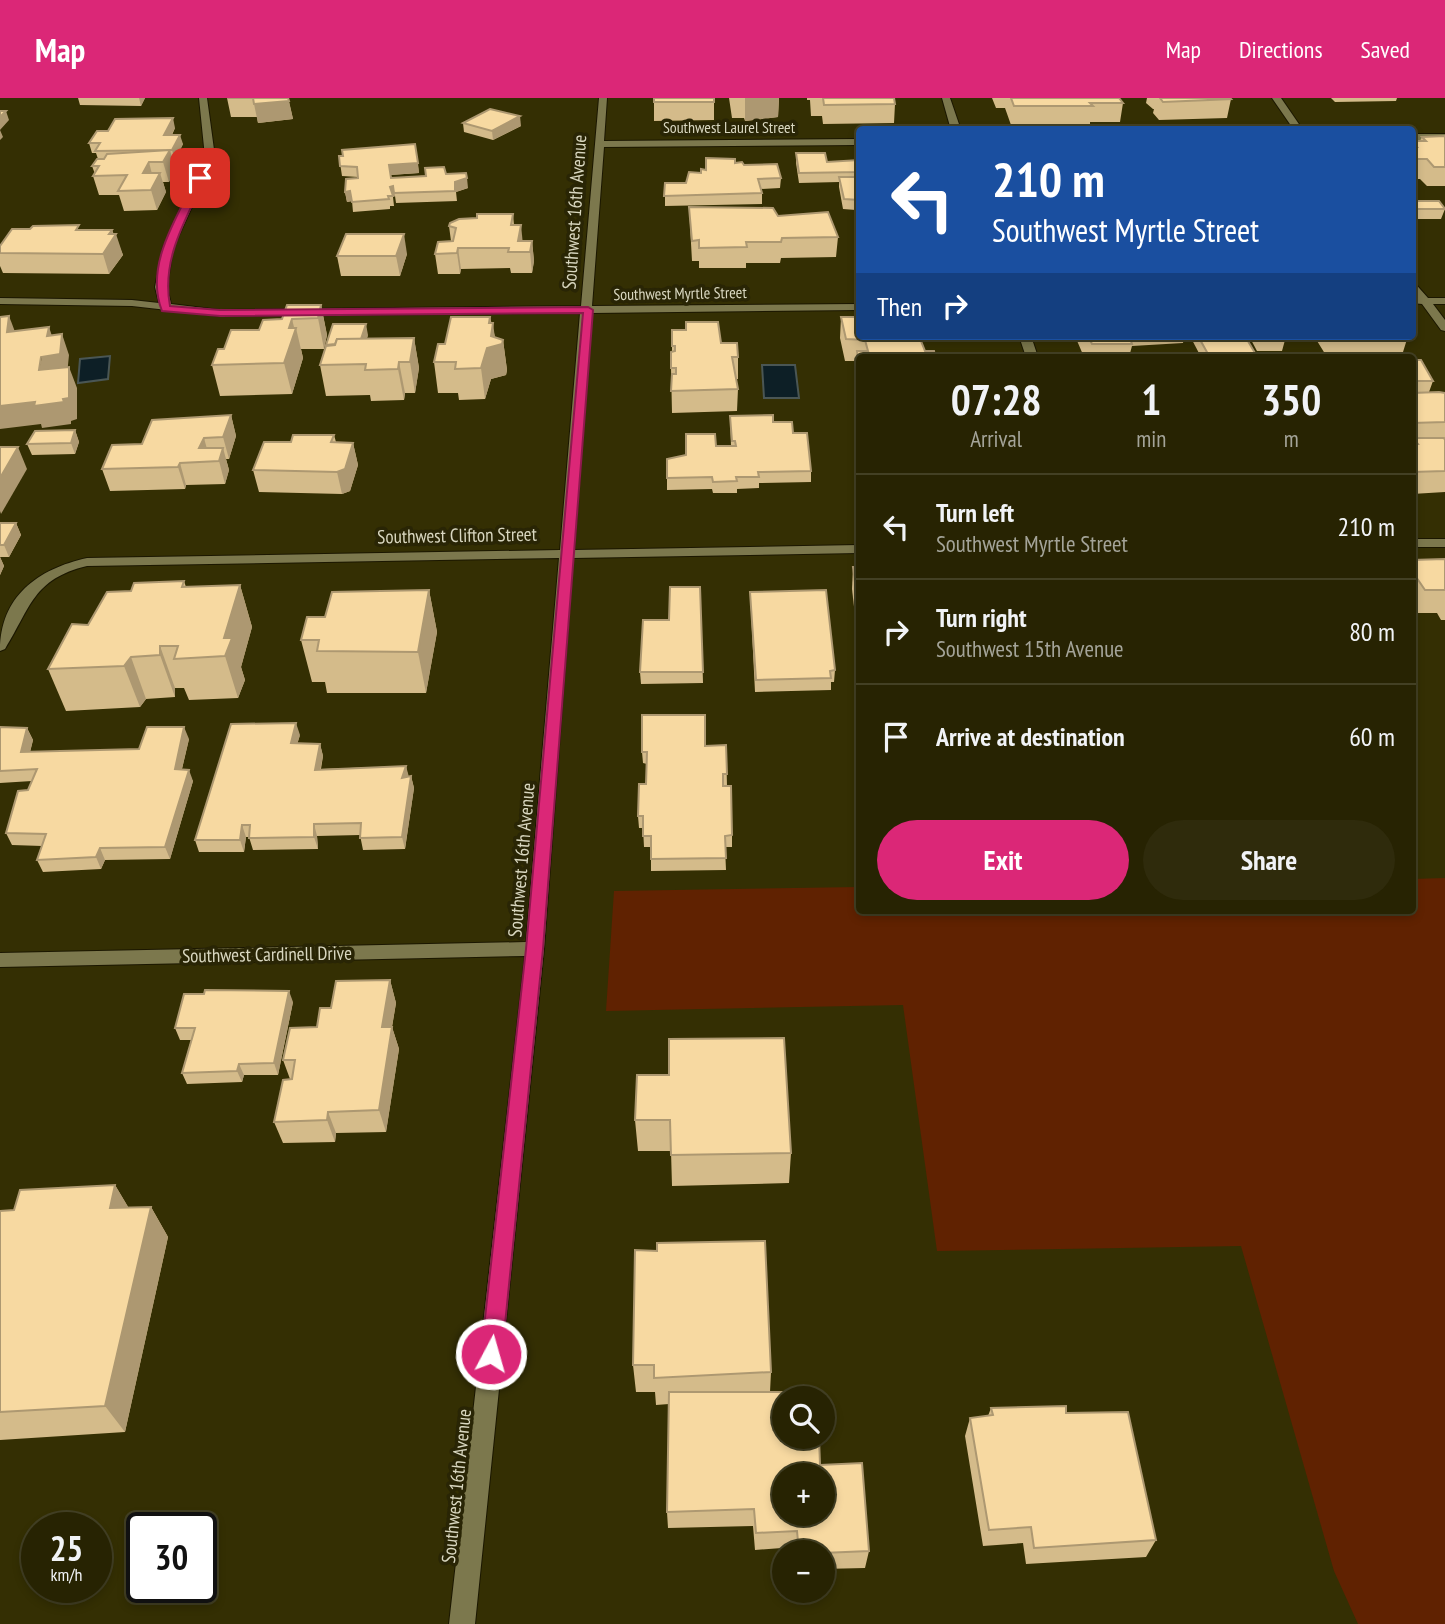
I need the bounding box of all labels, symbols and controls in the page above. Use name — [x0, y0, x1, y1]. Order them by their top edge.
text: Map — [35, 28, 85, 71]
text: Map — [1166, 34, 1201, 65]
text: Directions — [1239, 34, 1323, 65]
text: Saved — [1361, 34, 1410, 65]
street label: Southwest Laurel Street — [663, 117, 796, 137]
street label: Southwest 16th Avenue — [557, 134, 591, 290]
text: 210 m — [992, 147, 1105, 211]
pin — [170, 148, 230, 208]
icon: left — [877, 154, 968, 245]
icon: arrive — [181, 159, 219, 197]
text: Southwest Myrtle Street — [992, 209, 1259, 251]
street label: Southwest Myrtle Street — [613, 282, 747, 304]
icon: right — [936, 287, 974, 325]
text: Then — [877, 290, 922, 323]
text: 07:28 — [951, 372, 1042, 427]
text: 1 — [1141, 372, 1161, 427]
text: 350 — [1261, 372, 1321, 427]
text: Arrival — [970, 424, 1022, 453]
text: min — [1136, 424, 1166, 453]
text: m — [1284, 424, 1299, 453]
text: Turn left — [936, 496, 1014, 529]
icon: left — [877, 508, 915, 546]
text: 210 m — [1337, 510, 1395, 543]
street label: Southwest Clifton Street — [377, 522, 538, 548]
text: Southwest Myrtle Street — [936, 529, 1128, 558]
text: Turn right — [936, 601, 1027, 634]
icon: right — [877, 613, 915, 651]
text: 80 m — [1349, 615, 1395, 648]
text: Southwest 15th Avenue — [936, 634, 1124, 663]
icon: arrive — [877, 718, 915, 756]
text: Arrive at destination — [936, 720, 1125, 753]
text: 60 m — [1349, 720, 1395, 753]
street label: Southwest 16th Avenue — [502, 782, 540, 938]
button: Exit — [877, 820, 1129, 900]
button: Share — [1143, 820, 1395, 900]
street label: Southwest Cardinell Drive — [182, 941, 352, 967]
position arrow — [454, 1317, 528, 1391]
map controls — [772, 1386, 835, 1603]
button: search — [772, 1386, 835, 1449]
street label: Southwest 16th Avenue — [436, 1408, 476, 1564]
button: + — [772, 1463, 835, 1526]
speed limit sign: 30 — [126, 1512, 217, 1603]
text: 25 — [50, 1525, 83, 1571]
button: − — [772, 1540, 835, 1603]
text: km/h — [51, 1563, 82, 1586]

